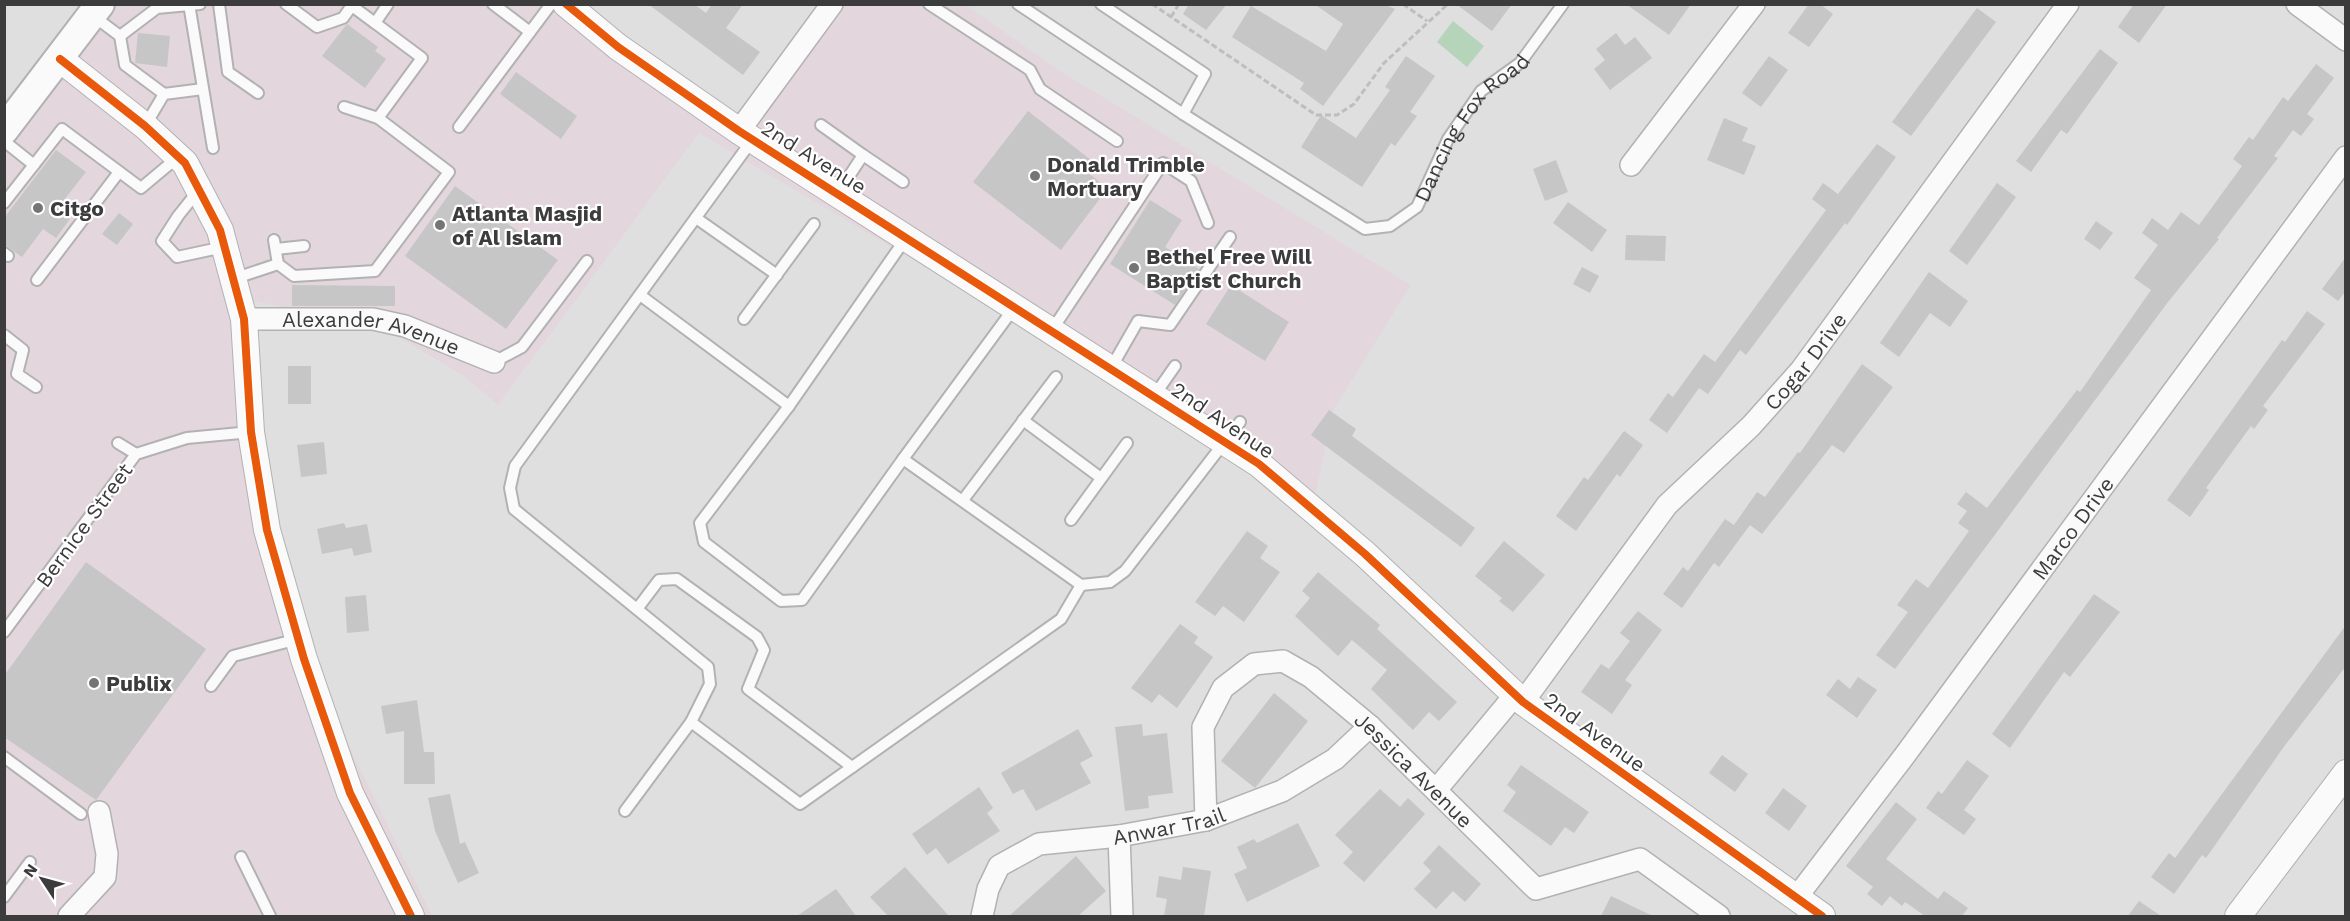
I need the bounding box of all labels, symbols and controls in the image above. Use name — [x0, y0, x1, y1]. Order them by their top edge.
street label: Dancing Fox Road — [1409, 49, 1535, 206]
street label: 2nd Avenue — [757, 115, 871, 199]
place label: Donald Trimble Mortuary — [1047, 152, 1205, 201]
marker: Donald Trimble Mortuary — [1028, 169, 1042, 183]
place label: Citgo — [50, 196, 104, 221]
marker: Citgo — [31, 201, 45, 215]
place label: Atlanta Masjid of Al Islam — [452, 201, 602, 250]
marker: Atlanta Masjid of Al Islam — [433, 218, 447, 232]
place label: Bethel Free Will Baptist Church — [1146, 244, 1312, 293]
marker: Bethel Free Will Baptist Church — [1127, 261, 1141, 275]
street label: Alexander Avenue — [282, 307, 464, 359]
street label: Cogar Drive — [1759, 307, 1851, 415]
street label: 2nd Avenue — [1167, 376, 1279, 464]
street label: Bernice Street — [31, 458, 137, 592]
street label: Marco Drive — [2026, 471, 2119, 584]
place label: Publix — [106, 671, 172, 696]
marker: Publix — [87, 676, 101, 690]
street label: 2nd Avenue — [1540, 687, 1650, 777]
street label: Jessica Avenue — [1350, 706, 1478, 833]
street label: Anwar Trail — [1111, 801, 1229, 849]
north arrow — [12, 849, 72, 909]
text: N — [19, 860, 41, 881]

